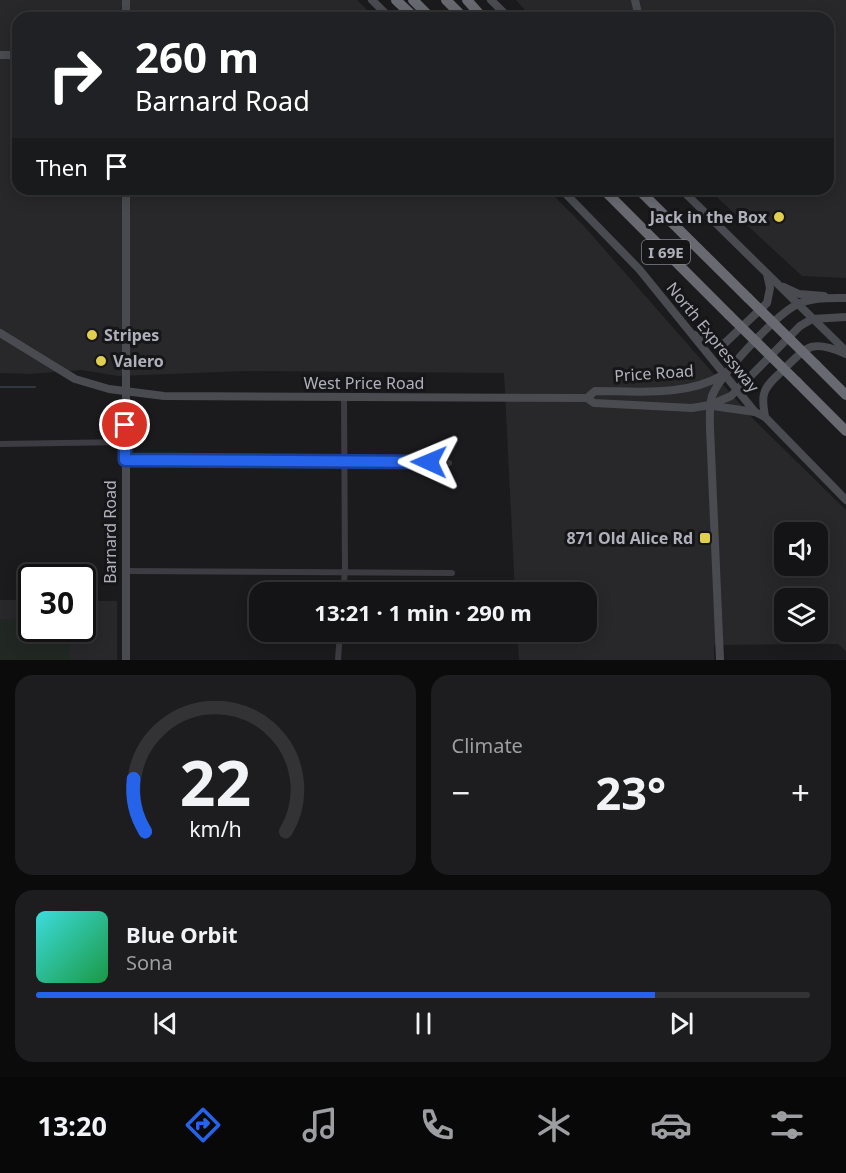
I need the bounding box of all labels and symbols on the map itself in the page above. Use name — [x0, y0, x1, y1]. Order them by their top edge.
place label: Jack in the Box — [648, 206, 768, 228]
marker: Jack in the Box — [772, 210, 786, 224]
road number: I 69E — [642, 240, 690, 264]
street label: North Expressway — [662, 277, 765, 397]
place label: Stripes — [104, 324, 159, 346]
marker: Stripes — [85, 328, 99, 342]
place label: Valero — [113, 350, 164, 372]
marker: Valero — [94, 354, 108, 368]
street label: Price Road — [613, 359, 695, 387]
street label: West Price Road — [304, 372, 424, 394]
pin — [99, 399, 150, 450]
position arrow — [397, 430, 461, 494]
street label: Barnard Road — [99, 480, 121, 584]
place label: 871 Old Alice Rd — [566, 527, 693, 549]
marker: 871 Old Alice Rd — [698, 531, 712, 545]
speed limit sign: 30 — [18, 564, 96, 642]

